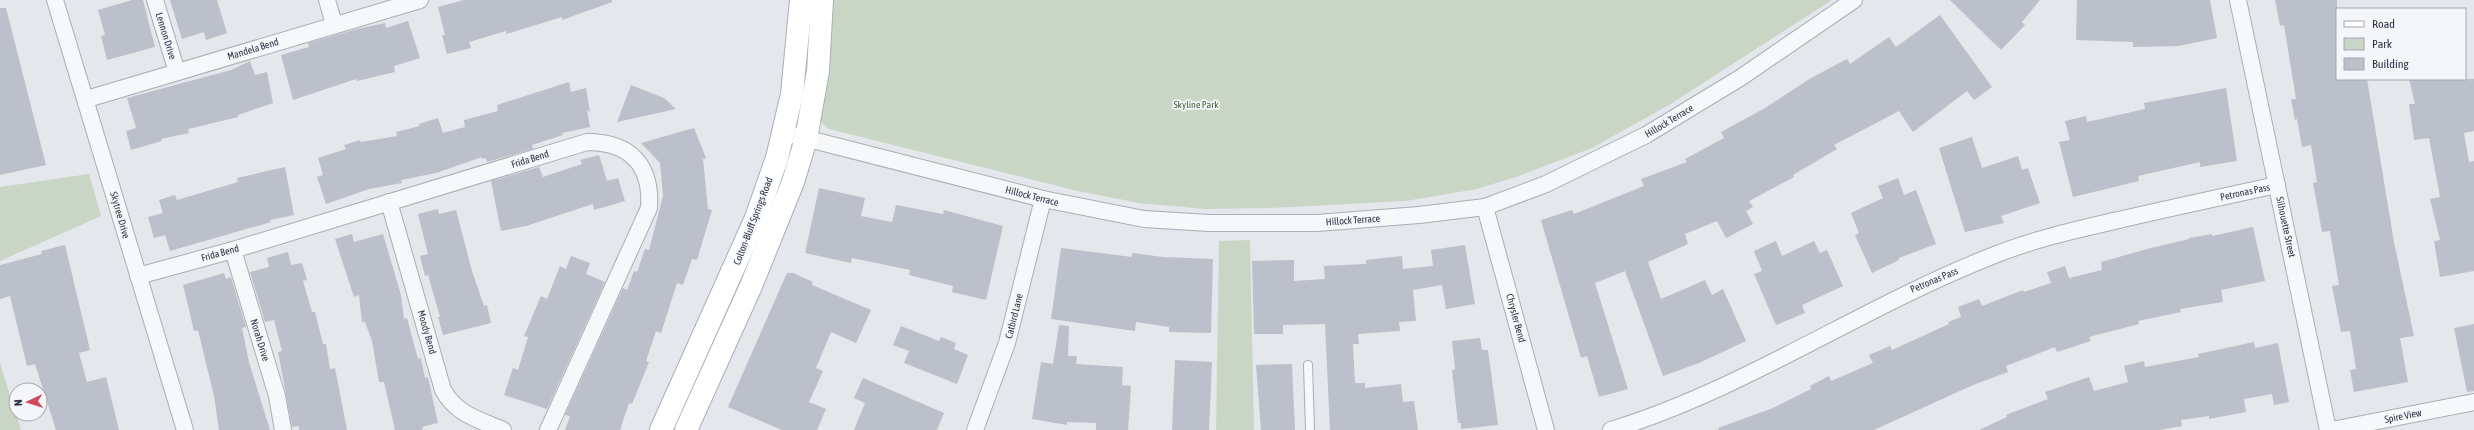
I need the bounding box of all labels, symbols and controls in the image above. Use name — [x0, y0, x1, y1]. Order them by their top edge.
legend — [2336, 8, 2466, 80]
street label: Lennon Drive — [154, 11, 178, 61]
text: Road — [2372, 17, 2395, 31]
street label: Mandela Bend — [226, 36, 280, 62]
text: Park — [2372, 37, 2393, 51]
text: Building — [2372, 57, 2410, 71]
park label: Skyline Park — [1173, 99, 1219, 110]
street label: Hillock Terrace — [1643, 102, 1696, 140]
street label: Frida Bend — [510, 148, 550, 170]
street label: Colton-Bluff Springs Road — [731, 175, 775, 266]
street label: Petronas Pass — [2219, 181, 2271, 203]
street label: Hillock Terrace — [1004, 184, 1060, 208]
street label: Skytree Drive — [108, 190, 132, 240]
street label: Silhouette Street — [2274, 196, 2298, 258]
street label: Hillock Terrace — [1325, 213, 1381, 227]
street label: Frida Bend — [200, 243, 240, 263]
street label: Petronas Pass — [1909, 265, 1960, 295]
street label: Catbird Lane — [1003, 292, 1025, 340]
street label: Chrysler Bend — [1504, 292, 1528, 344]
street label: Moody Bend — [415, 309, 439, 355]
street label: Norah Drive — [248, 318, 272, 363]
north arrow — [8, 382, 48, 422]
text: N — [12, 399, 24, 406]
street label: Spire View — [2383, 407, 2423, 425]

